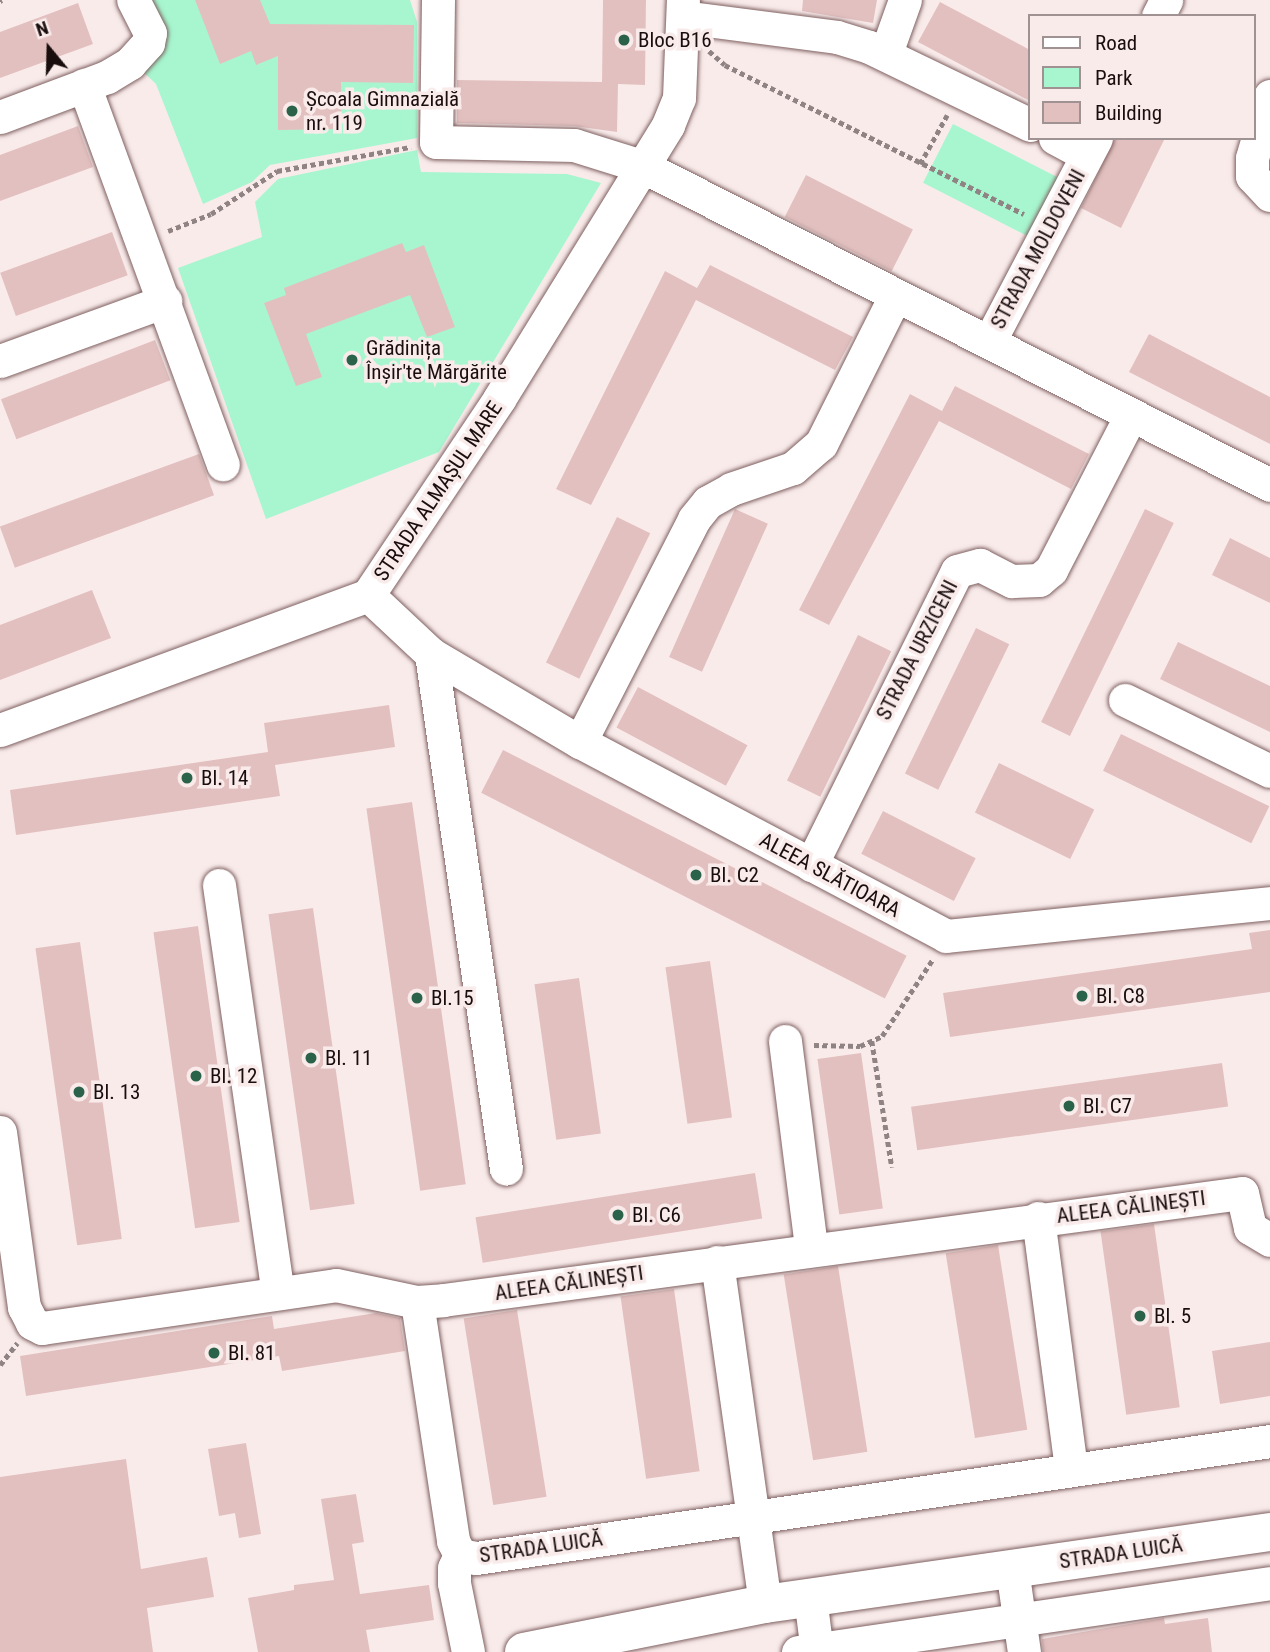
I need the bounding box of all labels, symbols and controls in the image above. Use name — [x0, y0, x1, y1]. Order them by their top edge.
north arrow — [14, 14, 84, 84]
legend — [1028, 14, 1256, 140]
text: N — [33, 16, 51, 41]
place label: Bloc B16 — [638, 27, 712, 53]
text: Road — [1095, 31, 1137, 55]
marker: Bloc B16 — [616, 32, 632, 48]
text: Park — [1095, 66, 1132, 90]
place label: Școala Gimnazială nr. 119 — [306, 86, 459, 136]
text: Building — [1095, 101, 1162, 125]
marker: Școala Gimnazială nr. 119 — [284, 103, 300, 119]
street label: STRADA MOLDOVENI — [985, 165, 1091, 333]
place label: Grădinița Înșir'te Mărgărite — [366, 335, 507, 385]
marker: Grădinița Înșir'te Mărgărite — [344, 352, 360, 368]
street label: STRADA ALMAȘUL MARE — [368, 396, 508, 586]
street label: STRADA URZICENI — [871, 576, 963, 724]
place label: Bl. 14 — [201, 765, 248, 791]
marker: Bl. 14 — [179, 770, 195, 786]
street label: ALEEA SLĂTIOARA — [755, 827, 905, 923]
place label: Bl. C2 — [710, 862, 759, 888]
marker: Bl. C2 — [688, 867, 704, 883]
place label: Bl. C8 — [1096, 983, 1145, 1009]
place label: Bl.15 — [431, 985, 474, 1011]
marker: Bl. C8 — [1074, 988, 1090, 1004]
marker: Bl.15 — [409, 990, 425, 1006]
place label: Bl. 11 — [325, 1045, 372, 1071]
marker: Bl. 11 — [303, 1050, 319, 1066]
place label: Bl. 12 — [210, 1063, 257, 1089]
marker: Bl. 12 — [188, 1068, 204, 1084]
place label: Bl. 13 — [93, 1079, 140, 1105]
marker: Bl. 13 — [71, 1084, 87, 1100]
place label: Bl. C7 — [1083, 1093, 1132, 1119]
marker: Bl. C7 — [1061, 1098, 1077, 1114]
street label: ALEEA CĂLINEȘTI — [1055, 1185, 1207, 1229]
place label: Bl. C6 — [632, 1202, 681, 1228]
marker: Bl. C6 — [610, 1207, 626, 1223]
street label: ALEEA CĂLINEȘTI — [493, 1260, 645, 1306]
place label: Bl. 5 — [1154, 1303, 1191, 1329]
marker: Bl. 5 — [1132, 1308, 1148, 1324]
place label: Bl. 81 — [228, 1340, 275, 1366]
marker: Bl. 81 — [206, 1345, 222, 1361]
street label: STRADA LUICĂ — [478, 1526, 604, 1568]
street label: STRADA LUICĂ — [1058, 1532, 1184, 1574]

